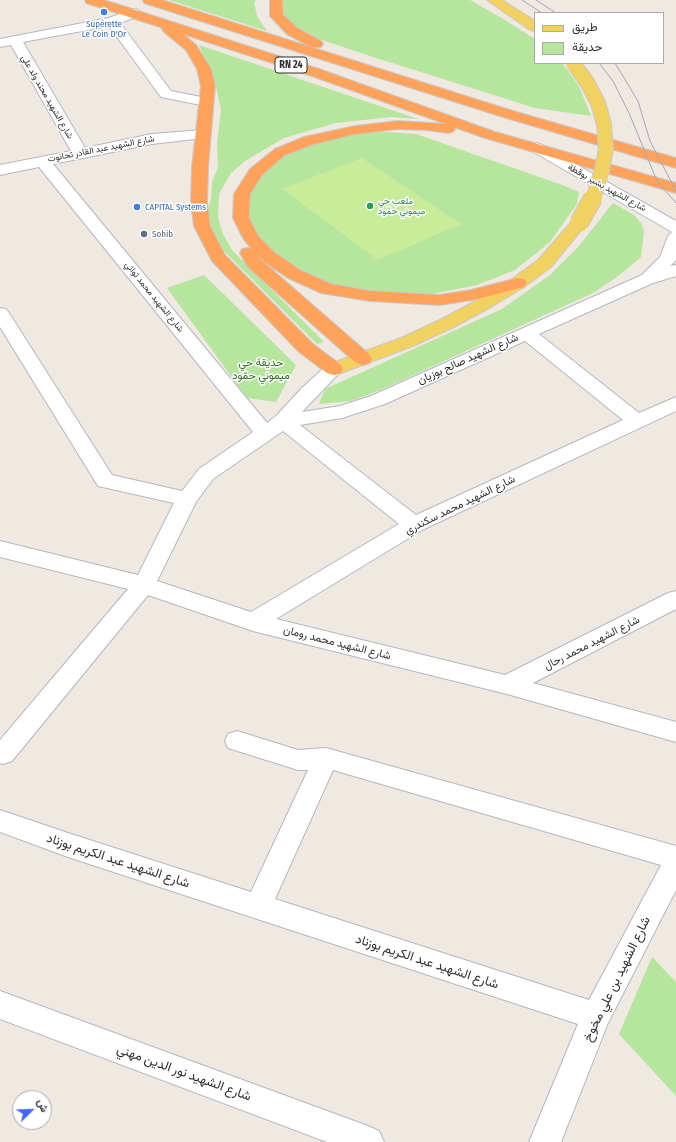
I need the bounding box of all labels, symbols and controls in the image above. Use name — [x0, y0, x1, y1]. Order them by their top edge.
marker: Supérette Le Coin D'Or — [99, 7, 109, 17]
legend — [534, 12, 664, 64]
place label: Supérette Le Coin D'Or — [82, 19, 126, 40]
text: طريق — [572, 20, 597, 34]
text: حديقة — [572, 40, 602, 54]
street label: شارع الشهيد محند ولد علي — [19, 53, 75, 141]
road number: RN 24 — [275, 57, 307, 73]
street label: شارع الشهيد عبد القادر تحانوت — [47, 133, 155, 165]
street label: شارع الشهيد بشير بوقطة — [566, 162, 648, 214]
place label: ملعب حي ميموني حمّود — [378, 196, 425, 217]
marker: ملعب حي ميموني حمّود — [365, 201, 375, 211]
marker: CAPITAL Systems — [132, 202, 142, 212]
place label: CAPITAL Systems — [145, 202, 206, 212]
marker: Sohib — [139, 229, 149, 239]
place label: Sohib — [152, 229, 173, 239]
street label: شارع الشهيد محمد تواتي — [122, 260, 186, 334]
street label: شارع الشهيد صالح بوزيان — [416, 331, 520, 387]
park label: حديقة حي ميموني حمّود — [232, 356, 290, 382]
street label: شارع الشهيد محمد سكندري — [403, 473, 517, 537]
street label: شارع الشهيد محمد رحال — [542, 613, 642, 673]
street label: شارع الشهيد محمد رومان — [282, 623, 392, 663]
street label: شارع الشهيد عبد الكريم بوزناد — [44, 830, 192, 892]
street label: شارع الشهيد بن علي مخوخ — [580, 914, 654, 1044]
street label: شارع الشهيد عبد الكريم بوزناد — [353, 931, 501, 993]
street label: شارع الشهيد نور الدين مهني — [115, 1041, 253, 1105]
north arrow — [12, 1090, 52, 1130]
text: ش — [34, 1097, 51, 1114]

